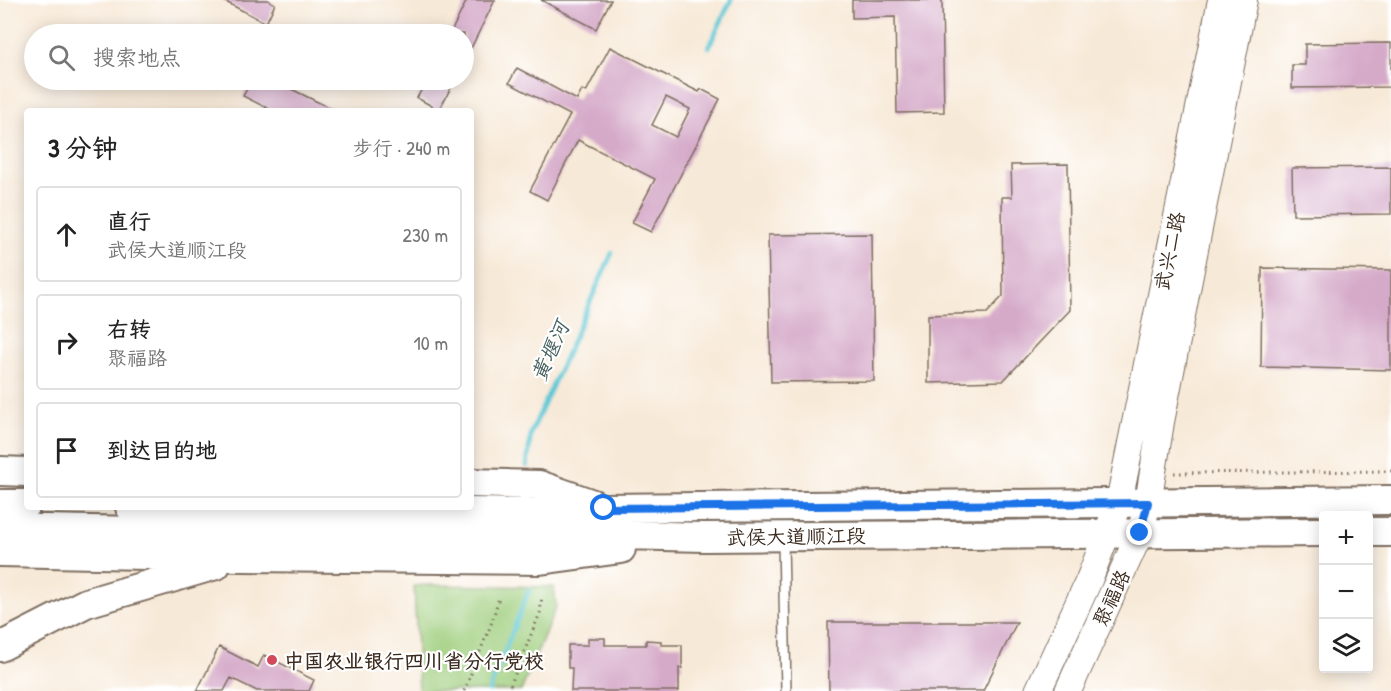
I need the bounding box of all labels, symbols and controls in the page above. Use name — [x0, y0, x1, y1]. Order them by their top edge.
search box — [24, 24, 474, 90]
icon: search — [45, 41, 78, 74]
text: 搜索地点 — [93, 42, 181, 72]
text: 3 分钟 — [48, 130, 118, 165]
text: 步行 · 240 m — [353, 134, 450, 161]
text: 直行 — [107, 206, 151, 236]
street label: 武兴二路 — [1147, 208, 1191, 293]
icon: ahead — [50, 218, 83, 251]
text: 230 m — [403, 221, 448, 248]
text: 武侯大道顺江段 — [107, 236, 247, 263]
text: 右转 — [107, 314, 151, 344]
water label: 黄堰河 — [524, 314, 577, 386]
icon: right — [50, 326, 83, 359]
text: 10 m — [414, 329, 448, 356]
text: 聚福路 — [107, 344, 167, 371]
icon: arrive — [50, 434, 83, 467]
text: 到达目的地 — [107, 435, 217, 465]
route start — [590, 494, 616, 520]
map controls — [1319, 511, 1373, 673]
button: + — [1319, 511, 1373, 565]
route end — [1126, 519, 1152, 545]
street label: 武侯大道顺江段 — [726, 521, 866, 551]
street label: 聚福路 — [1086, 564, 1136, 631]
button: − — [1319, 565, 1373, 619]
button: layers — [1319, 619, 1373, 673]
place label: 中国农业银行四川省分行党校 — [284, 647, 544, 674]
marker: 中国农业银行四川省分行党校 — [265, 653, 279, 667]

